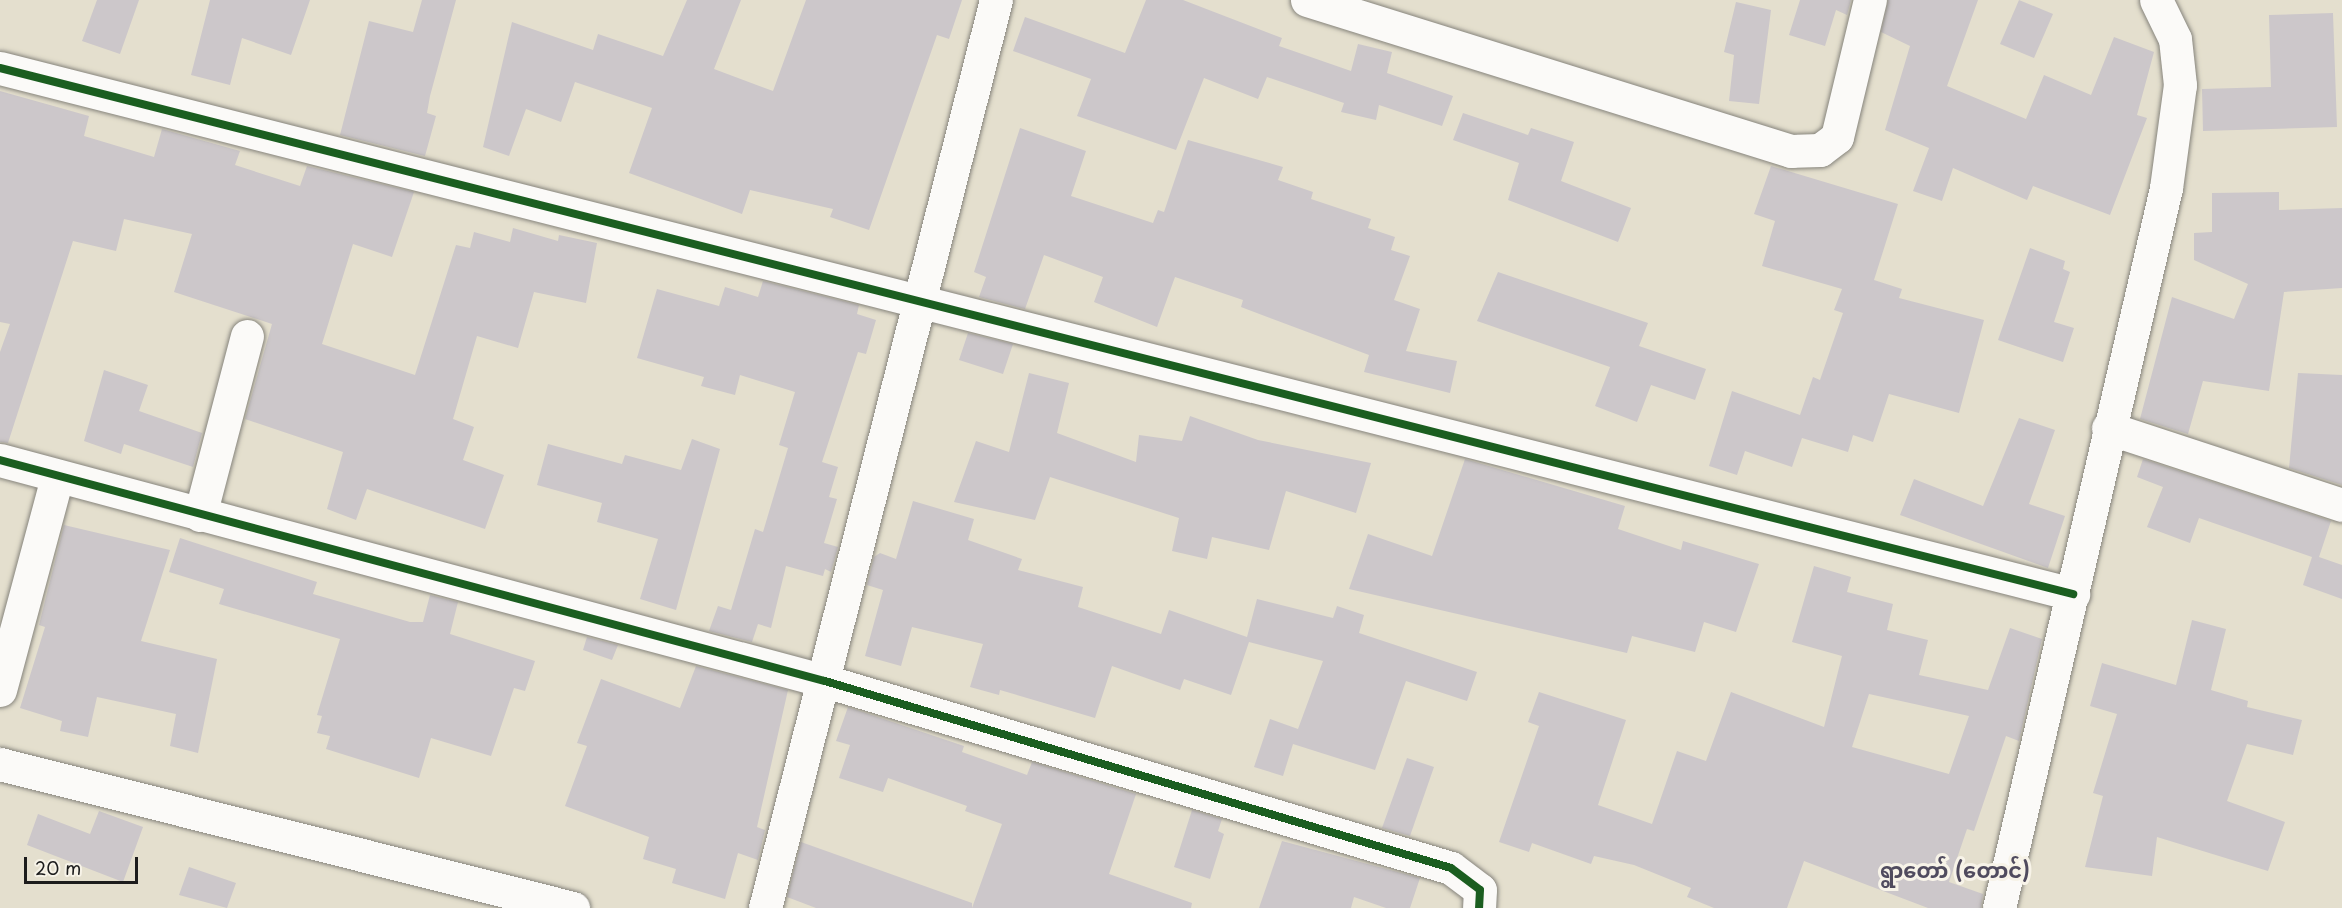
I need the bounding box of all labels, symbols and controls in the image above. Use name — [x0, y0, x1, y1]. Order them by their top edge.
scale bar — [27, 845, 141, 883]
text: 20 m — [35, 854, 81, 881]
district label: ရွာတော် (တောင်) — [1880, 856, 2030, 882]

